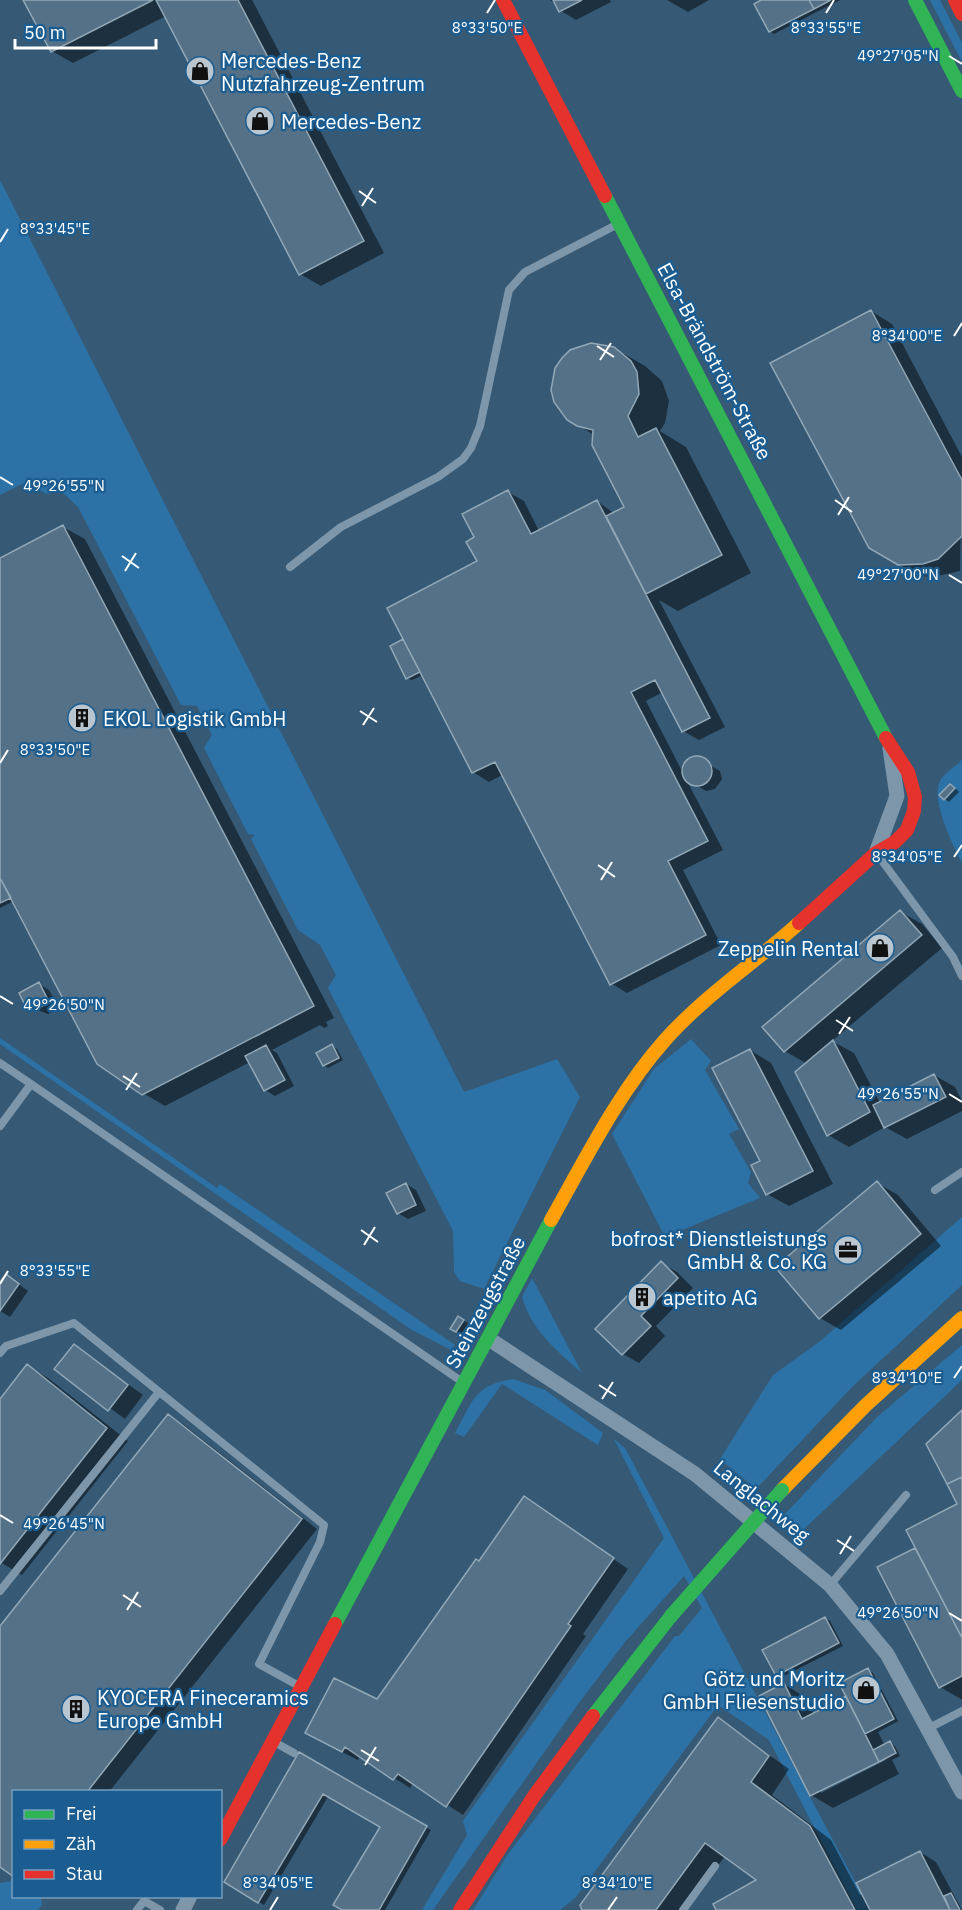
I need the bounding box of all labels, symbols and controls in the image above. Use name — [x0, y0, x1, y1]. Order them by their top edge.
scale bar — [15, 12, 156, 50]
text: 8°33'50"E — [452, 18, 522, 37]
text: 8°33'55"E — [791, 18, 861, 37]
text: 50 m — [24, 21, 66, 44]
text: 49°27'05"N — [857, 46, 939, 65]
place label: Mercedes-Benz Nutzfahrzeug-Zentrum — [221, 47, 425, 97]
shop icon: Mercedes-Benz Nutzfahrzeug-Zentrum — [184, 55, 216, 87]
shop icon: Mercedes-Benz — [244, 105, 276, 137]
place label: Mercedes-Benz — [281, 108, 421, 135]
text: 8°33'45"E — [20, 219, 90, 238]
street label: Elsa-Brändström-Straße — [651, 258, 779, 464]
text: 8°34'00"E — [872, 326, 942, 345]
text: 49°26'55"N — [23, 476, 105, 495]
text: 49°27'00"N — [857, 565, 939, 584]
building icon: EKOL Logistik GmbH — [66, 702, 98, 734]
place label: EKOL Logistik GmbH — [103, 705, 286, 732]
text: 8°33'50"E — [20, 740, 90, 759]
text: 8°34'05"E — [872, 847, 942, 866]
shop icon: Zeppelin Rental — [864, 932, 896, 964]
place label: Zeppelin Rental — [718, 935, 859, 962]
text: 49°26'50"N — [23, 995, 105, 1014]
text: 49°26'55"N — [857, 1084, 939, 1103]
place label: bofrost* Dienstleistungs GmbH & Co. KG — [611, 1225, 827, 1275]
street label: Steinzeugstraße — [439, 1231, 531, 1373]
office icon: bofrost* Dienstleistungs GmbH & Co. KG — [832, 1234, 864, 1266]
text: 8°33'55"E — [20, 1261, 90, 1280]
building icon: apetito AG — [626, 1281, 658, 1313]
place label: apetito AG — [663, 1284, 758, 1311]
text: 8°34'10"E — [872, 1368, 942, 1387]
street label: Langlachweg — [708, 1454, 816, 1549]
text: 49°26'45"N — [23, 1514, 105, 1533]
text: 49°26'50"N — [857, 1603, 939, 1622]
place label: Götz und Moritz GmbH Fliesenstudio — [663, 1665, 845, 1715]
shop icon: Götz und Moritz GmbH Fliesenstudio — [850, 1674, 882, 1706]
place label: KYOCERA Fineceramics Europe GmbH — [97, 1684, 309, 1734]
building icon: KYOCERA Fineceramics Europe GmbH — [60, 1693, 92, 1725]
legend — [12, 1790, 222, 1898]
text: Frei — [66, 1802, 97, 1825]
text: Zäh — [66, 1832, 96, 1855]
text: Stau — [66, 1862, 103, 1885]
text: 8°34'05"E — [243, 1873, 313, 1892]
text: 8°34'10"E — [582, 1873, 652, 1892]

